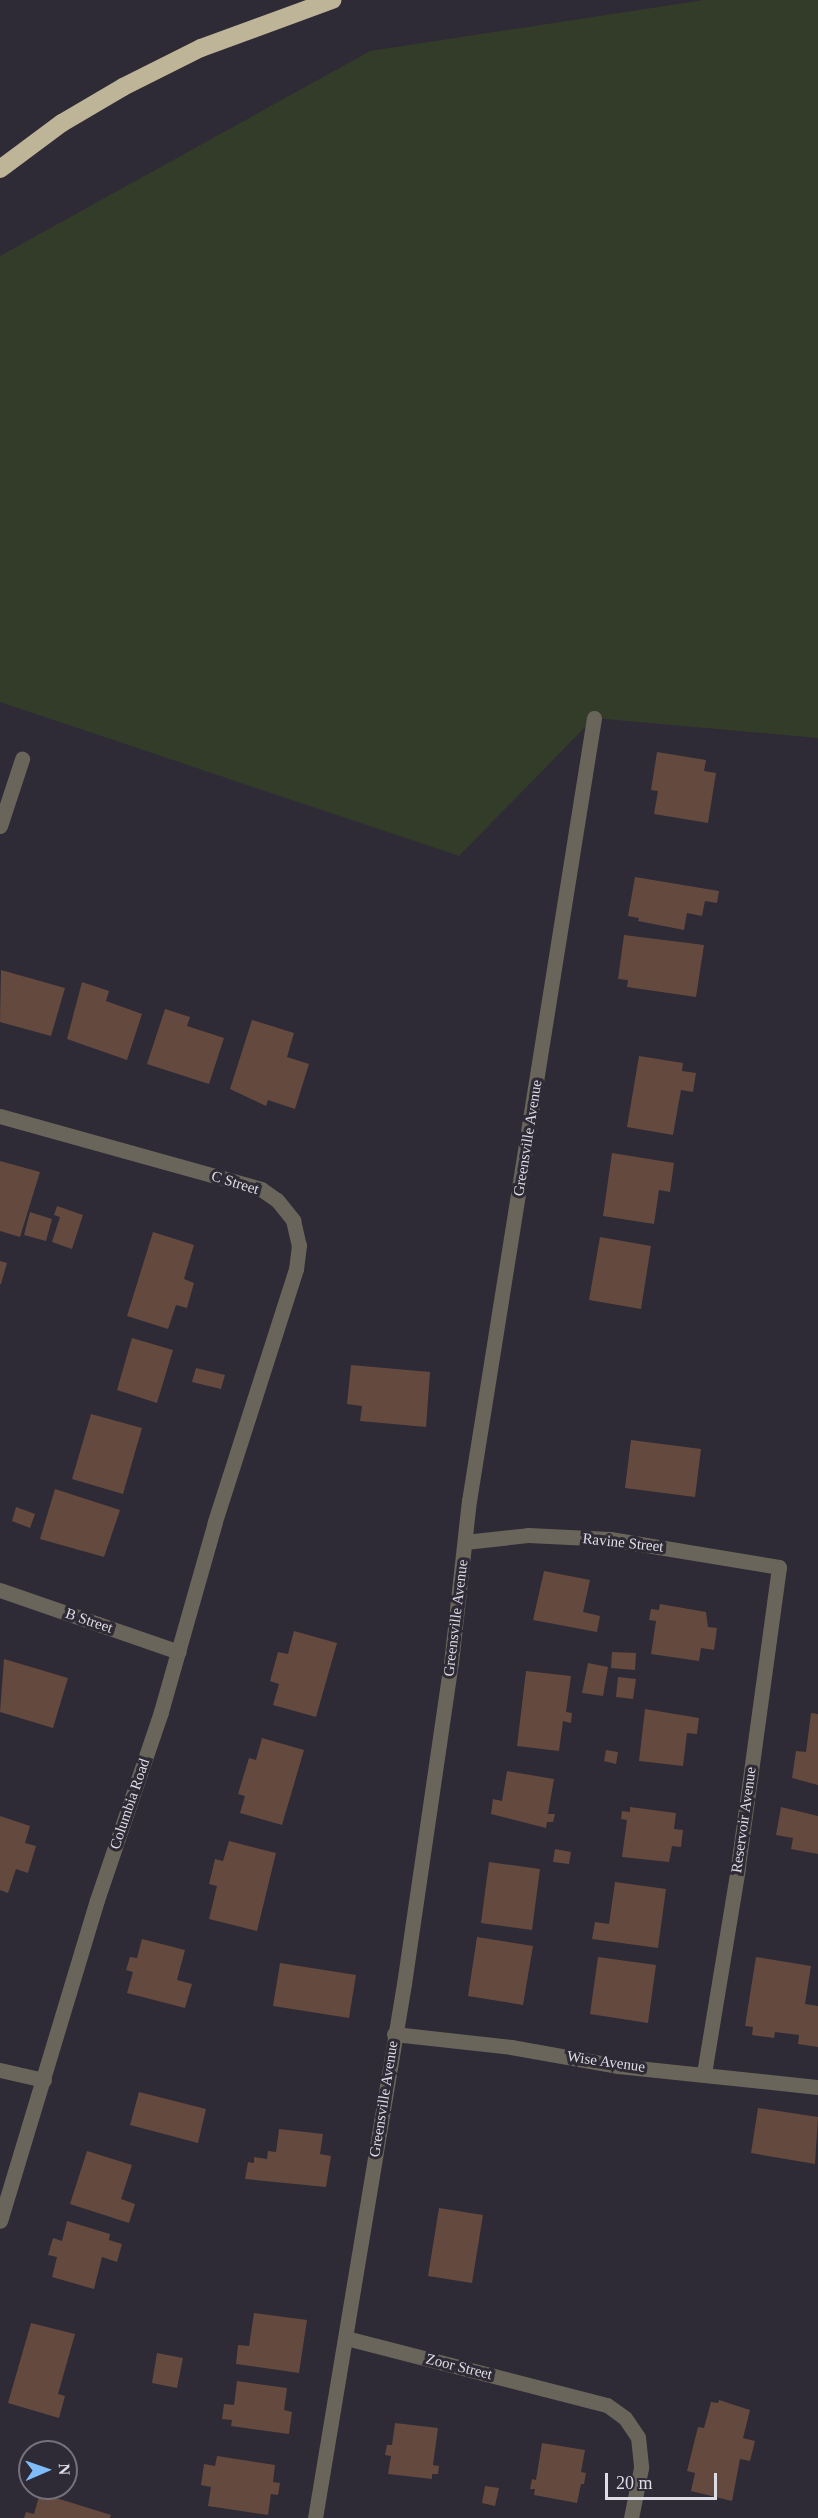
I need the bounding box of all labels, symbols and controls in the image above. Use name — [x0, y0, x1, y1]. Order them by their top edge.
street label: Greensville Avenue — [510, 1078, 546, 1198]
street label: C Street — [209, 1167, 261, 1199]
street label: Ravine Street — [582, 1530, 664, 1556]
street label: Greensville Avenue — [440, 1558, 472, 1678]
street label: B Street — [63, 1605, 115, 1637]
street label: Columbia Road — [106, 1756, 154, 1852]
street label: Reservoir Avenue — [728, 1765, 760, 1875]
street label: Greensville Avenue — [366, 2039, 402, 2159]
street label: Wise Avenue — [565, 2048, 647, 2076]
street label: Zoor Street — [424, 2350, 494, 2384]
north arrow — [18, 2440, 78, 2500]
scale bar — [608, 2461, 720, 2499]
text: N — [56, 2463, 73, 2475]
text: 20 m — [616, 2473, 653, 2493]

